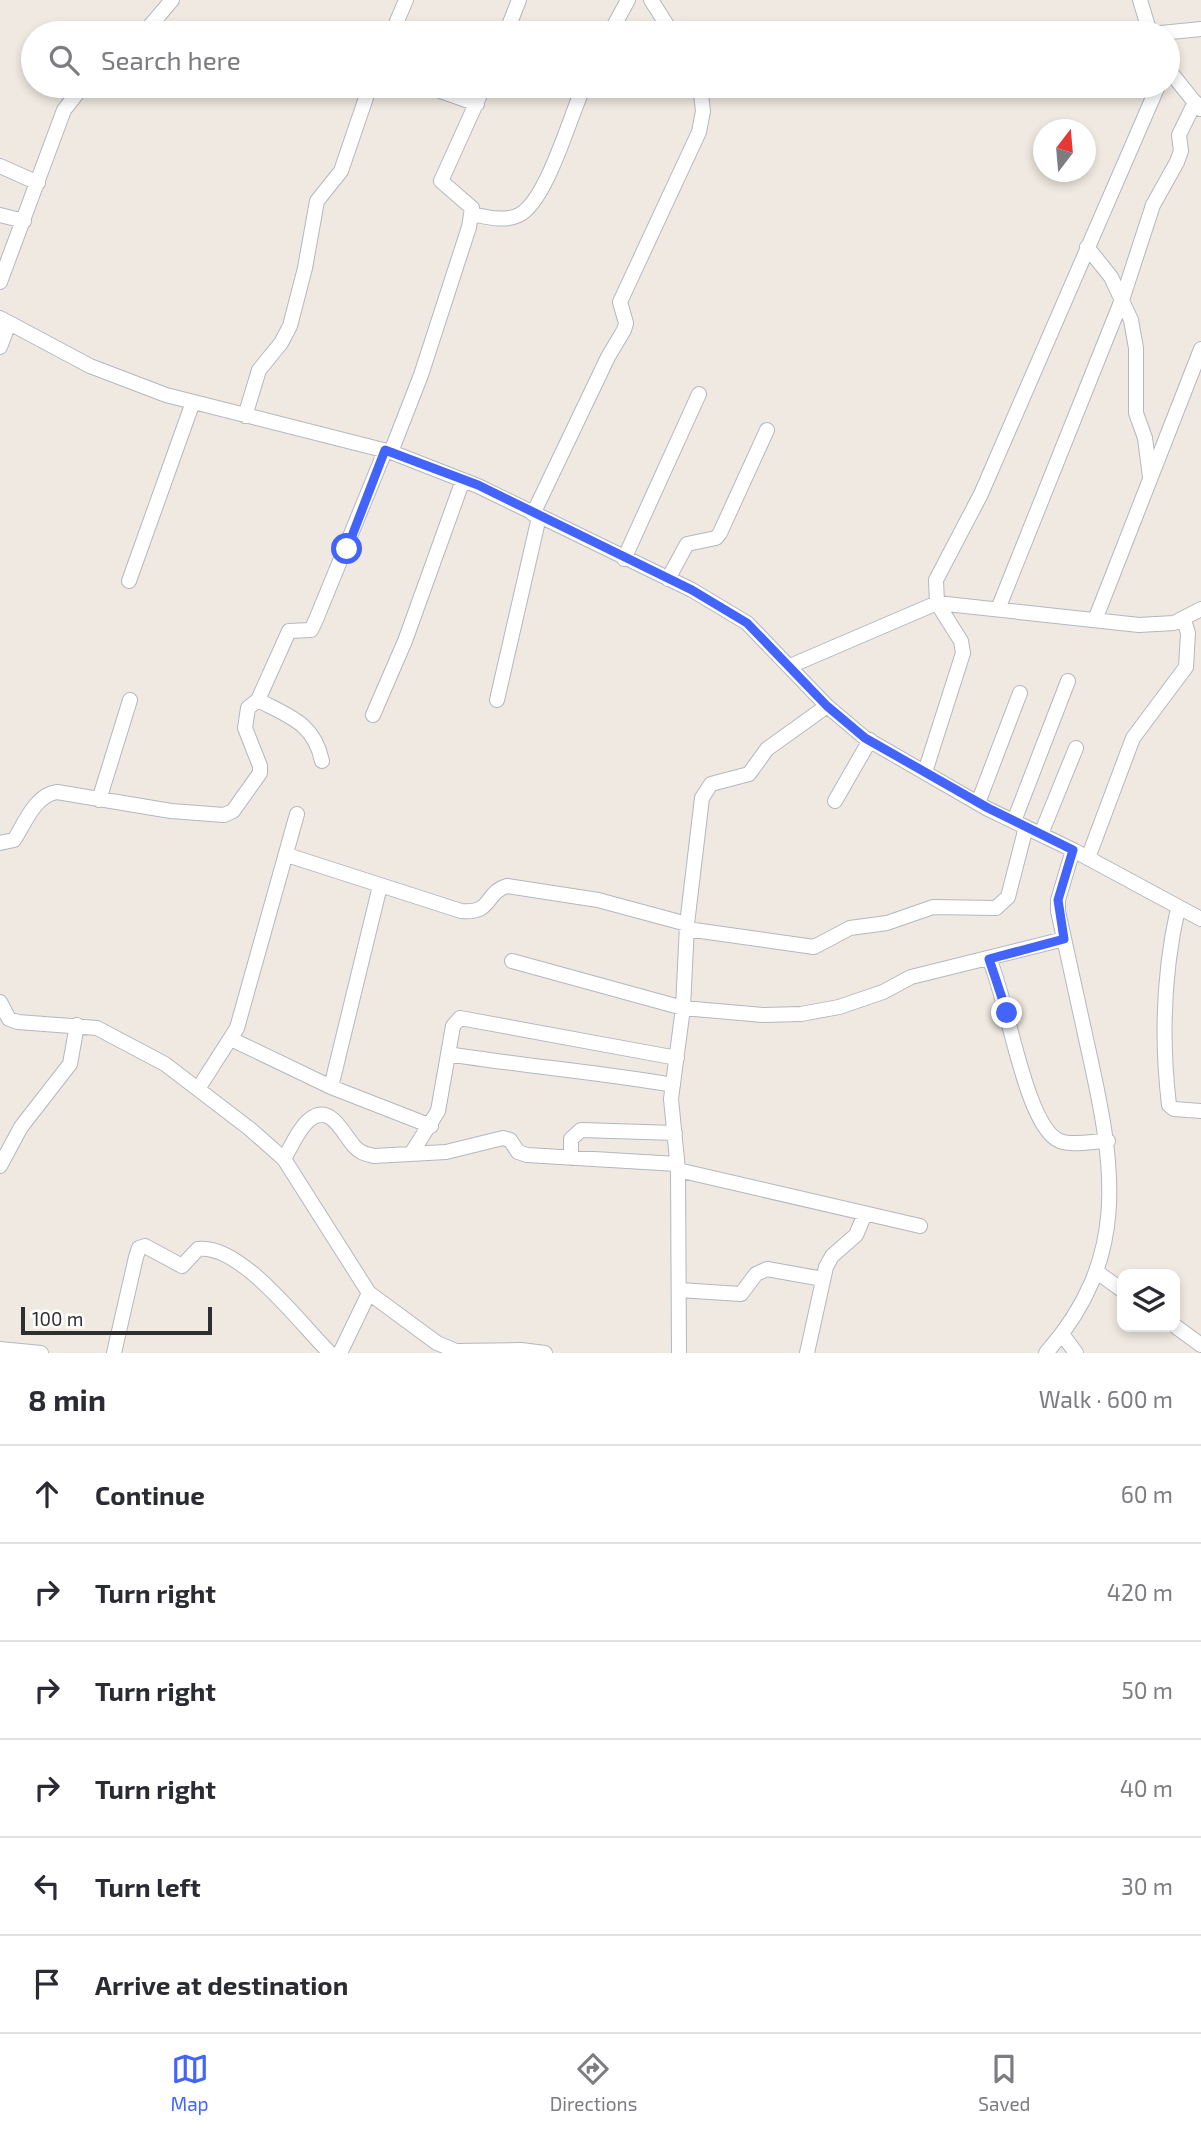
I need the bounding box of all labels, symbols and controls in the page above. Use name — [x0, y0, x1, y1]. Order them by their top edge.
search box — [21, 21, 1180, 98]
icon: search — [45, 41, 83, 79]
text: Search here — [101, 44, 241, 75]
north arrow — [1033, 119, 1096, 182]
route start — [331, 533, 362, 564]
route end — [991, 997, 1022, 1028]
map controls — [1117, 1269, 1180, 1332]
button: layers — [1117, 1269, 1180, 1332]
scale bar — [21, 1304, 212, 1336]
text: 100 m — [32, 1307, 83, 1330]
text: 8 min — [28, 1381, 106, 1417]
text: Walk · 600 m — [1039, 1385, 1173, 1413]
icon: ahead — [28, 1475, 66, 1513]
text: Continue — [95, 1479, 205, 1510]
text: 60 m — [1121, 1480, 1173, 1508]
icon: right — [28, 1573, 66, 1611]
text: Turn right — [95, 1577, 216, 1608]
text: 420 m — [1107, 1578, 1173, 1606]
icon: right — [28, 1671, 66, 1709]
text: Turn right — [95, 1675, 216, 1706]
text: 50 m — [1122, 1676, 1173, 1704]
icon: right — [28, 1769, 66, 1807]
text: Turn right — [95, 1773, 216, 1804]
text: 40 m — [1120, 1774, 1173, 1802]
icon: left — [28, 1867, 66, 1905]
text: Turn left — [95, 1871, 201, 1902]
text: 30 m — [1121, 1872, 1173, 1900]
icon: arrive — [28, 1965, 66, 2003]
text: Arrive at destination — [95, 1969, 348, 2000]
tab: Map — [171, 2050, 209, 2115]
tab: Directions — [550, 2050, 637, 2115]
tab: Saved — [978, 2050, 1030, 2115]

